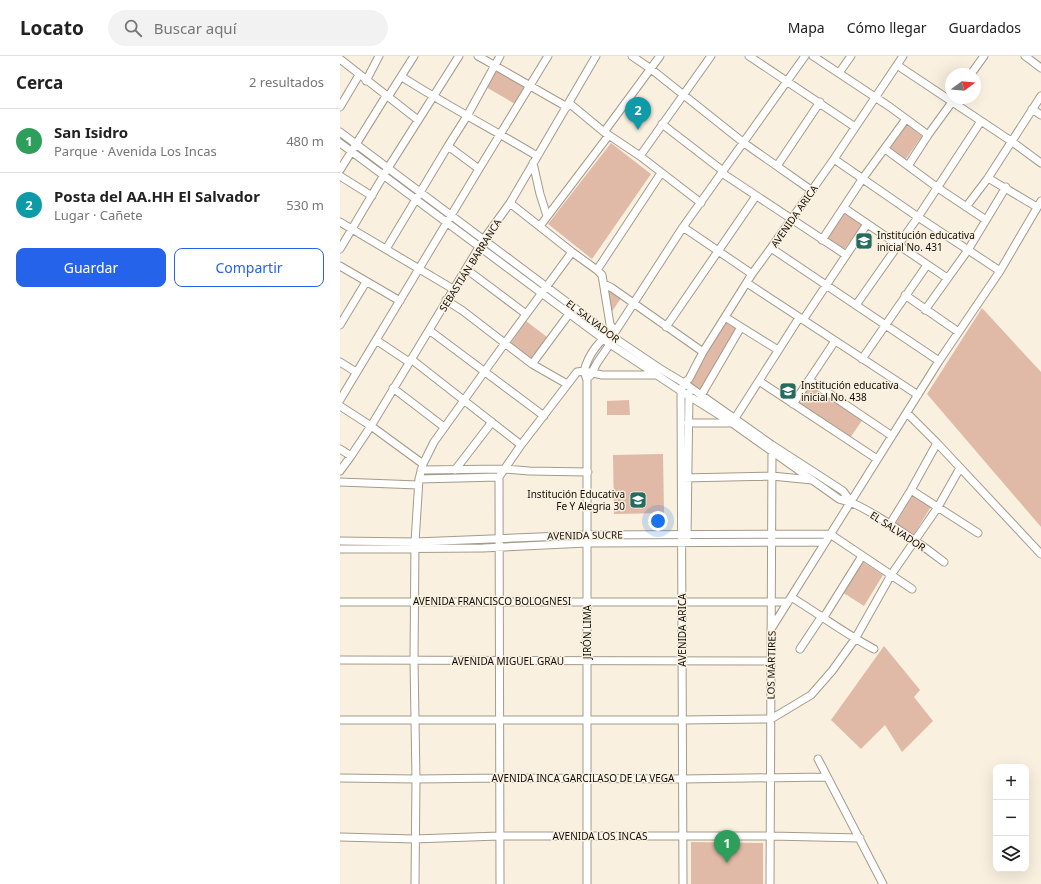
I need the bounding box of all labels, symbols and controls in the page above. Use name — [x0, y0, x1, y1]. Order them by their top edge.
search box — [108, 10, 388, 46]
text: Locato — [20, 15, 84, 41]
icon: search — [122, 17, 144, 39]
text: Buscar aquí — [154, 18, 237, 38]
text: Mapa — [788, 18, 825, 37]
text: Cómo llegar — [847, 18, 927, 37]
text: Guardados — [949, 18, 1021, 37]
north arrow — [945, 68, 981, 104]
text: Cerca — [16, 71, 63, 94]
text: 2 resultados — [249, 73, 324, 91]
pin: 2 — [625, 97, 651, 130]
text: San Isidro — [54, 122, 128, 142]
text: 1 — [25, 132, 33, 150]
text: 480 m — [286, 132, 324, 150]
text: Parque · Avenida Los Incas — [54, 142, 217, 160]
street label: AVENIDA ARICA — [767, 181, 821, 250]
text: Posta del AA.HH El Salvador — [54, 186, 260, 206]
text: 2 — [25, 196, 33, 214]
text: 530 m — [286, 196, 324, 214]
text: Lugar · Cañete — [54, 206, 143, 224]
street label: SEBASTIÁN BARRANCA — [436, 215, 505, 314]
place label: Institución educativa inicial No. 431 — [877, 228, 975, 254]
school or university icon: Institución educativa inicial No. 431 — [854, 231, 874, 251]
button: Guardar — [16, 248, 166, 287]
button: Compartir — [174, 248, 324, 287]
street label: EL SALVADOR — [563, 296, 623, 346]
place label: Institución educativa inicial No. 438 — [801, 378, 899, 404]
school or university icon: Institución educativa inicial No. 438 — [778, 381, 798, 401]
place label: Institución Educativa Fe Y Alegria 30 — [527, 487, 625, 513]
school or university icon: Institución Educativa Fe Y Alegria 30 — [628, 490, 648, 510]
street label: EL SALVADOR — [868, 508, 929, 555]
your location — [648, 511, 668, 531]
street label: AVENIDA SUCRE — [547, 527, 623, 543]
street label: AVENIDA ARICA — [675, 593, 689, 667]
street label: AVENIDA FRANCISCO BOLOGNESI — [413, 594, 571, 608]
street label: JIRÓN LIMA — [580, 604, 594, 660]
street label: LOS MÁRTIRES — [763, 630, 779, 700]
street label: AVENIDA MIGUEL GRAU — [452, 654, 564, 668]
map controls — [993, 764, 1029, 872]
button: + — [993, 764, 1029, 800]
street label: AVENIDA INCA GARCILASO DE LA VEGA — [492, 771, 675, 785]
button: − — [993, 800, 1029, 836]
street label: AVENIDA LOS INCAS — [553, 829, 648, 843]
pin: 1 — [714, 830, 740, 863]
button: layers — [993, 836, 1029, 872]

